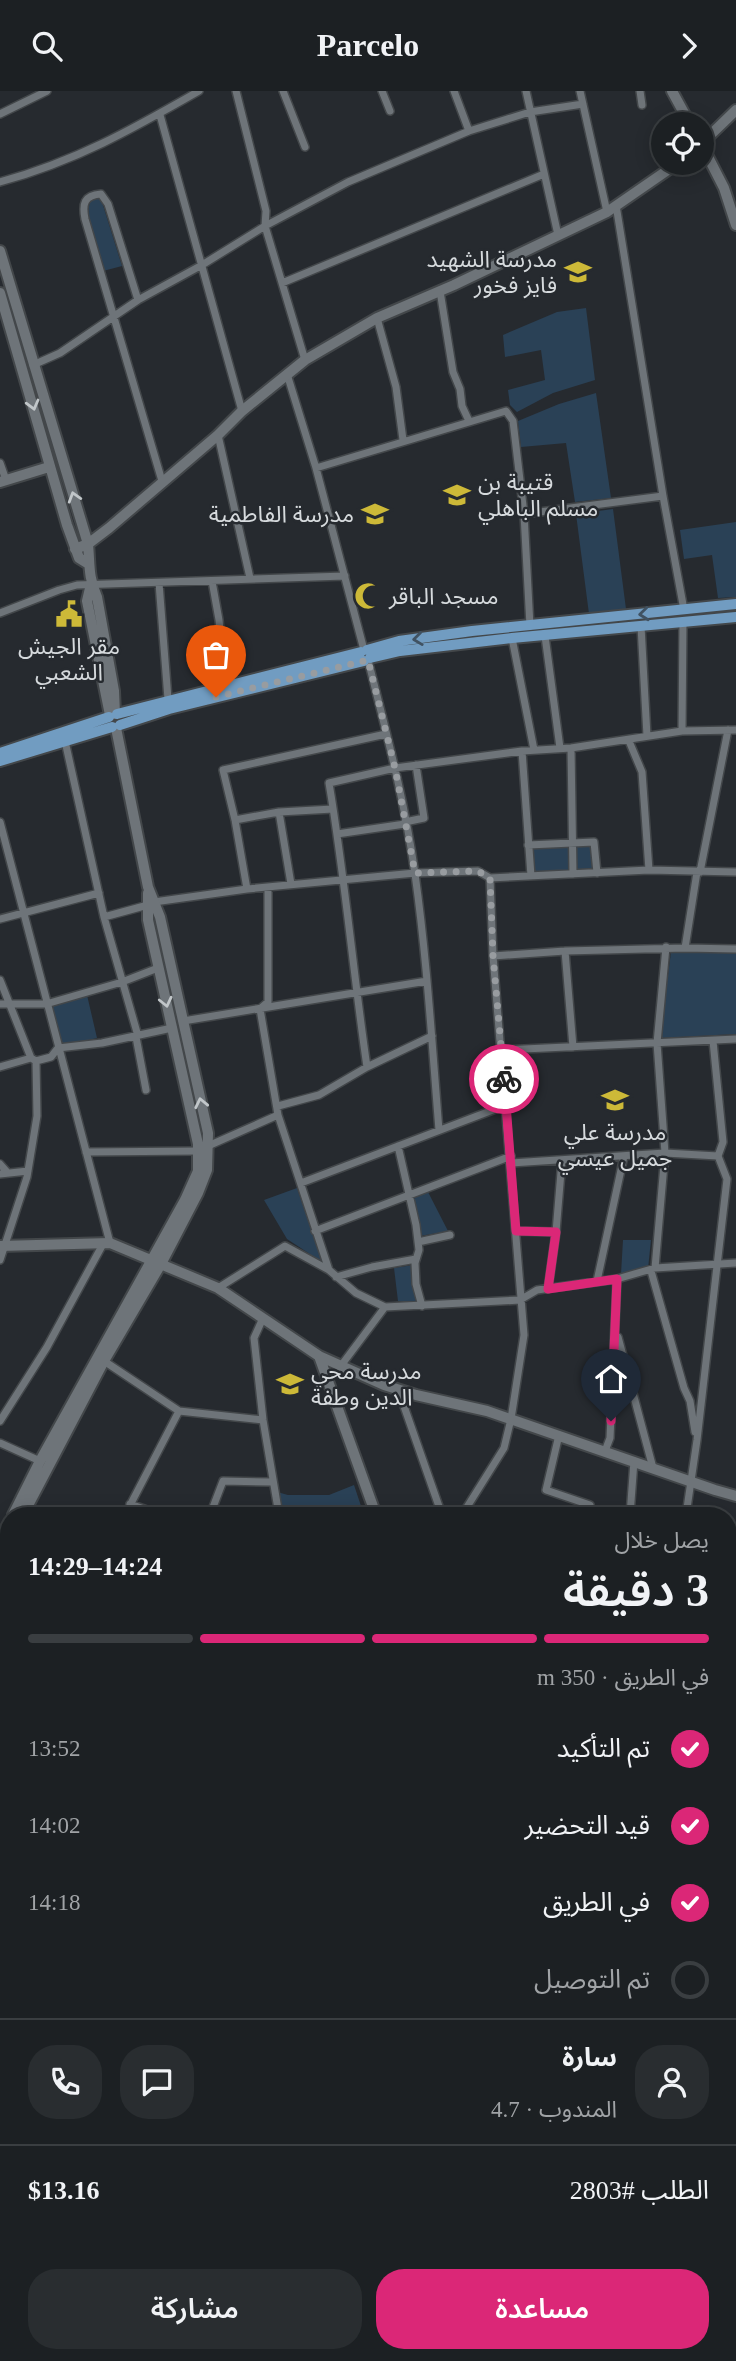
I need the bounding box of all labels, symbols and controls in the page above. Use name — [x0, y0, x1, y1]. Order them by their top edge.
icon: search — [28, 27, 66, 65]
text: Parcelo — [317, 27, 419, 63]
icon: forward — [670, 27, 708, 65]
map controls — [651, 112, 714, 175]
button: locate — [651, 112, 714, 175]
place label: مدرسة الشهيد فايز فخور — [426, 247, 557, 299]
school or university icon: مدرسة الشهيد فايز فخور — [563, 257, 593, 287]
one-way arrow — [25, 399, 39, 411]
place label: قتيبة بن مسلم الباهلي — [478, 470, 598, 525]
school or university icon: قتيبة بن مسلم الباهلي — [442, 480, 472, 510]
one-way arrow — [68, 491, 83, 503]
school or university icon: مدرسة الفاطمية — [360, 499, 390, 529]
place label: مدرسة الفاطمية — [209, 502, 354, 528]
mosque icon: مسجد الباقر — [353, 581, 383, 611]
place label: مسجد الباقر — [388, 584, 499, 610]
public building icon: مقر الجيش الشعبي — [54, 599, 84, 629]
one-way arrow — [638, 606, 649, 621]
pin — [186, 625, 246, 697]
one-way arrow — [412, 631, 423, 646]
place label: مقر الجيش الشعبي — [18, 634, 120, 689]
icon: bag — [197, 636, 235, 674]
one-way arrow — [158, 996, 172, 1008]
courier — [469, 1044, 539, 1114]
icon: bike — [485, 1060, 523, 1098]
school or university icon: مدرسة علي جميل عيسي — [600, 1085, 630, 1115]
one-way arrow — [195, 1097, 209, 1109]
place label: مدرسة علي جميل عيسي — [558, 1120, 672, 1175]
pin — [581, 1349, 641, 1421]
place label: مدرسة محي الدين وطفة — [311, 1359, 422, 1411]
icon: home — [592, 1360, 630, 1398]
school or university icon: مدرسة محي الدين وطفة — [275, 1369, 305, 1399]
text: يصل خلال — [614, 1528, 709, 1553]
text: 14:24–14:29 — [28, 1552, 162, 1581]
text: 3 دقيقة — [563, 1565, 709, 1616]
text: في الطريق · 350 m — [537, 1665, 709, 1690]
icon: check — [671, 1730, 709, 1768]
text: تم التأكيد — [557, 1734, 650, 1763]
text: 13:52 — [28, 1736, 80, 1761]
icon: check — [671, 1807, 709, 1845]
text: قيد التحضير — [524, 1811, 650, 1840]
text: 14:02 — [28, 1813, 80, 1838]
icon: check — [671, 1884, 709, 1922]
text: في الطريق — [543, 1888, 650, 1917]
text: 14:18 — [28, 1890, 80, 1915]
text: تم التوصيل — [534, 1965, 650, 1994]
text: سارة — [562, 2043, 617, 2072]
button: phone — [28, 2045, 102, 2119]
button: chat — [120, 2045, 194, 2119]
button: person — [635, 2045, 709, 2119]
text: المندوب · 4.7 — [491, 2097, 617, 2122]
text: $13.16 — [28, 2176, 100, 2205]
text: الطلب #2803 — [570, 2176, 709, 2205]
button: مشاركة — [28, 2269, 362, 2349]
button: مساعدة — [376, 2269, 709, 2349]

